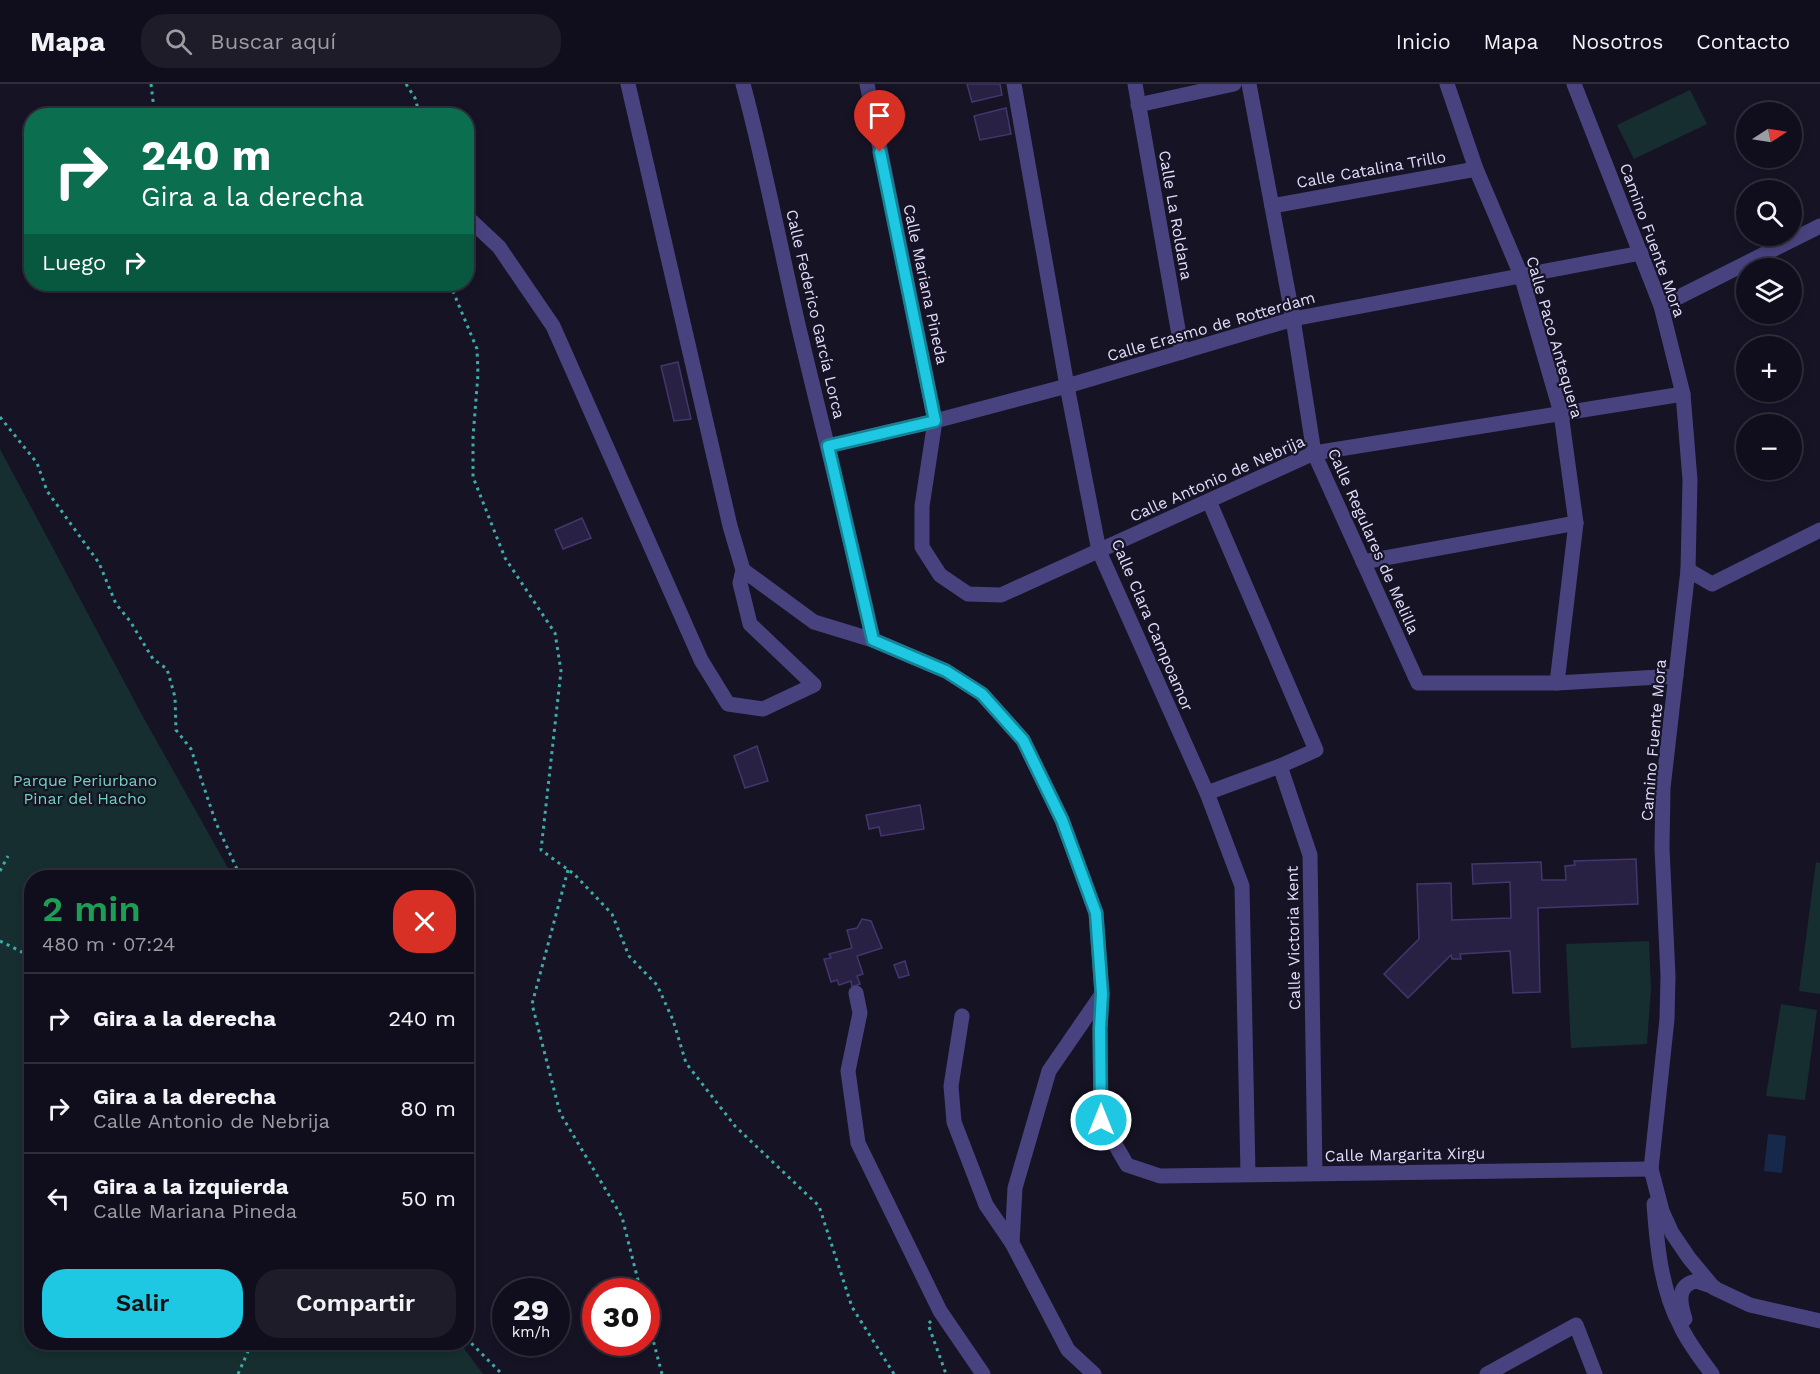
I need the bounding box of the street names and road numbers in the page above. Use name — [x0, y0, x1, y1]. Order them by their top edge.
street label: Calle Catalina Trillo — [1295, 147, 1447, 192]
street label: Calle La Roldana — [1155, 149, 1196, 281]
street label: Camino Fuente Mora — [1616, 161, 1689, 320]
street label: Calle Mariana Pineda — [899, 202, 952, 366]
street label: Calle Federico García Lorca — [782, 208, 849, 421]
street label: Calle Paco Antequera — [1522, 254, 1587, 420]
street label: Calle Erasmo de Rotterdam — [1105, 288, 1317, 365]
street label: Calle Antonio de Nebrija — [1127, 431, 1308, 526]
street label: Calle Regulares de Melilla — [1324, 445, 1423, 637]
street label: Calle Clara Campoamor — [1108, 536, 1198, 715]
street label: Camino Fuente Mora — [1637, 658, 1670, 822]
street label: Calle Victoria Kent — [1283, 865, 1304, 1010]
street label: Calle Margarita Xirgu — [1325, 1144, 1486, 1165]

